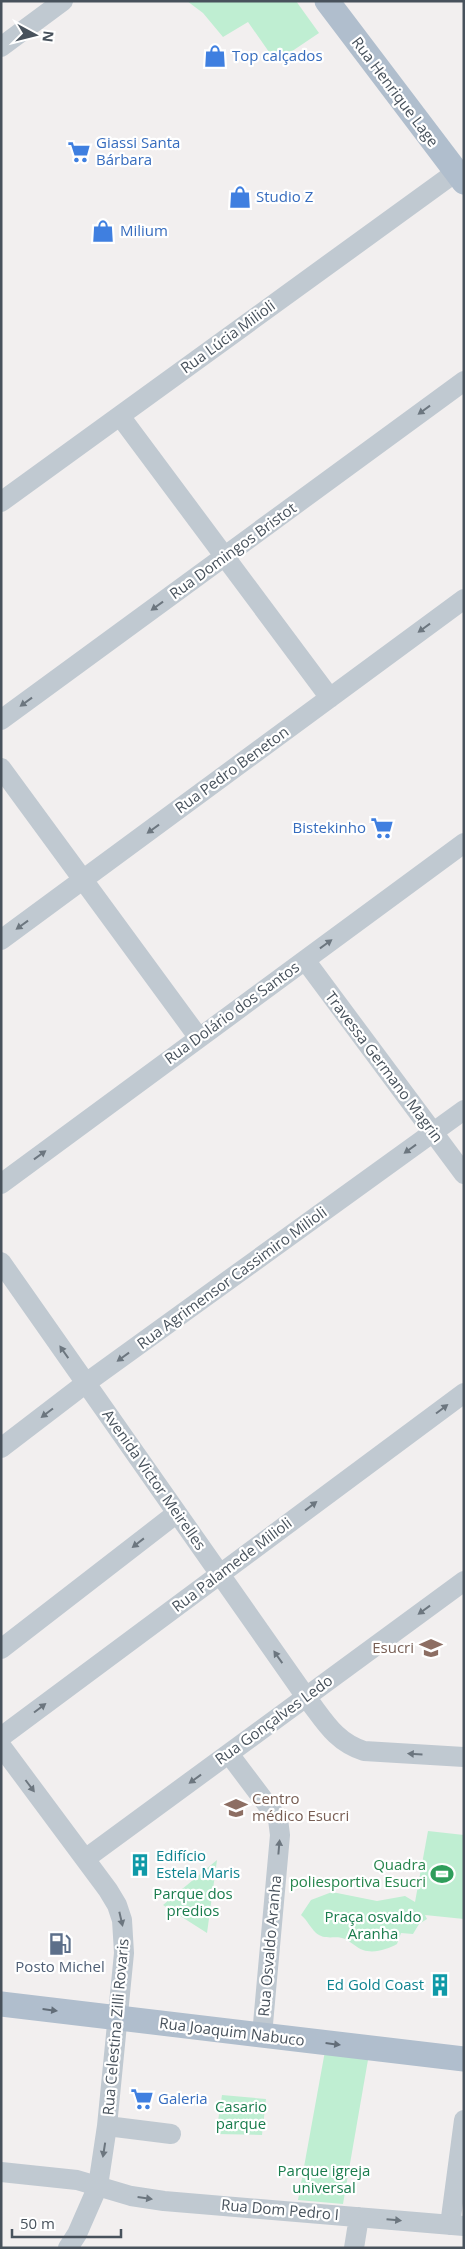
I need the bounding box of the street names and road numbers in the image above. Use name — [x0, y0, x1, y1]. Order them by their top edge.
street label: Rua Henrique Lage — [348, 32, 444, 150]
street label: Rua Lúcia Milioli — [176, 295, 279, 377]
street label: Rua Domingos Bristot — [165, 497, 300, 603]
street label: Rua Pedro Beneton — [171, 721, 292, 817]
street label: Rua Dolário dos Santos — [160, 956, 303, 1068]
street label: Travessa Germano Magrin — [321, 987, 448, 1146]
street label: Rua Agrimensor Cassimiro Milioli — [133, 1202, 330, 1353]
street label: Avenida Victor Meirelles — [99, 1405, 211, 1554]
street label: Rua Palamede Milioli — [167, 1512, 295, 1616]
street label: Rua Gonçalves Ledo — [211, 1670, 336, 1769]
street label: Rua Osvaldo Aranha — [253, 1874, 285, 2017]
street label: Rua Celestina Zilli Rovaris — [97, 1938, 133, 2116]
street label: Rua Joaquim Nabuco — [158, 2012, 306, 2050]
street label: Rua Dom Pedro I — [220, 2194, 340, 2224]

